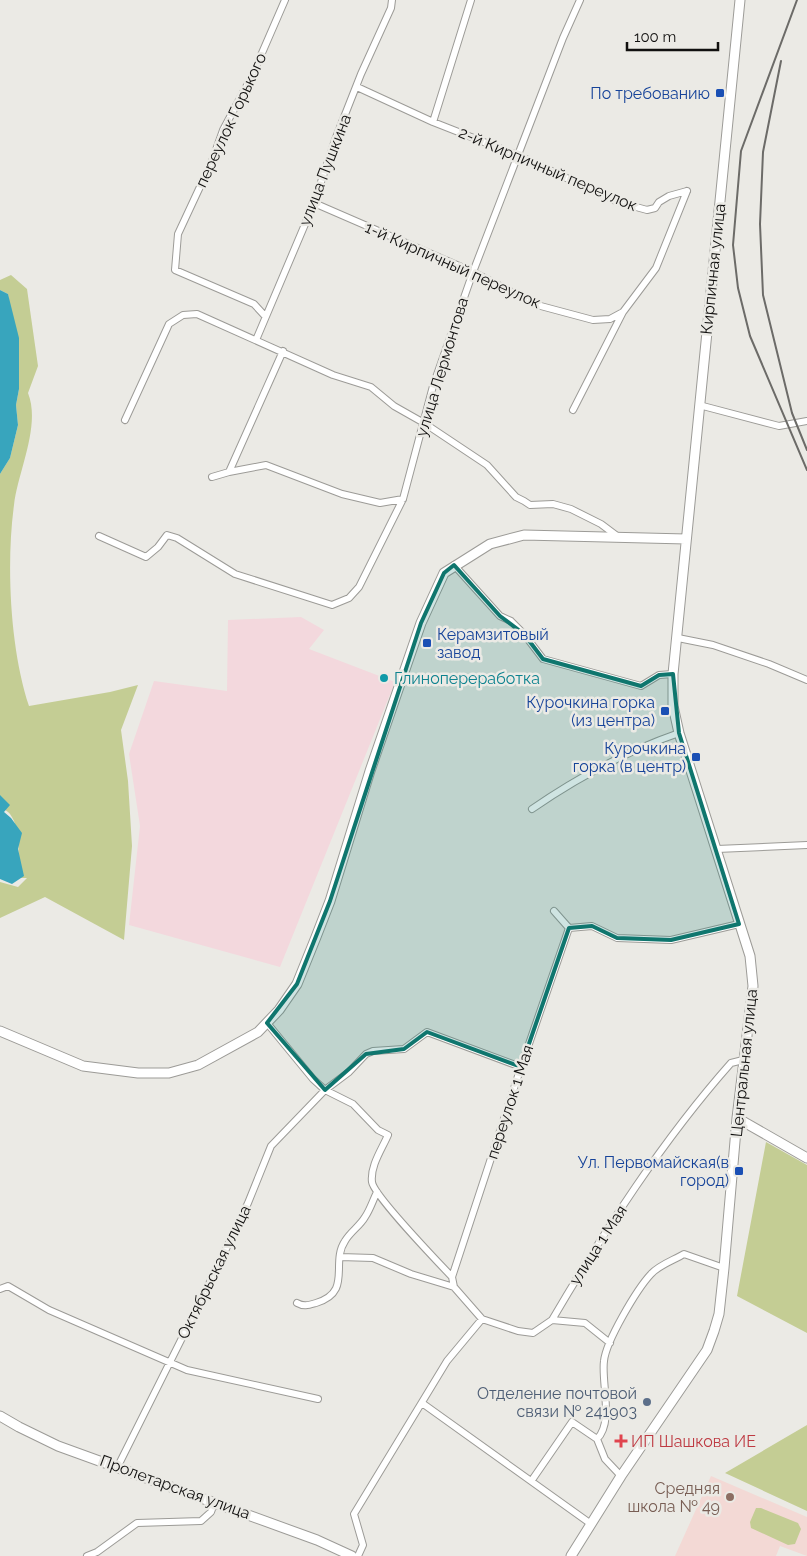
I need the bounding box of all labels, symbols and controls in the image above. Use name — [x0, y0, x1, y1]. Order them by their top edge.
scale bar — [627, 20, 718, 52]
text: 100 m — [634, 28, 676, 46]
street label: переулок Горького — [192, 50, 270, 190]
place label: По требованию — [590, 84, 710, 103]
marker: По требованию — [714, 87, 726, 99]
street label: улица Пушкина — [295, 111, 355, 229]
street label: 2-й Кирпичный переулок — [456, 123, 640, 215]
street label: Кирпичная улица — [697, 203, 729, 335]
street label: 1-й Кирпичный переулок — [362, 218, 544, 312]
street label: улица Лермонтова — [412, 295, 472, 439]
place label: Керамзитовый завод — [437, 625, 549, 662]
marker: Керамзитовый завод — [421, 637, 433, 649]
place label: Глинопереработка — [394, 669, 540, 688]
marker: Глинопереработка — [378, 672, 390, 684]
place label: Курочкина горка (из центра) — [526, 693, 655, 730]
marker: Курочкина горка (из центра) — [659, 705, 671, 717]
place label: Курочкина горка (в центр) — [573, 739, 686, 776]
marker: Курочкина горка (в центр) — [690, 751, 702, 763]
street label: Центральная улица — [727, 988, 761, 1138]
street label: переулок 1 Мая — [483, 1042, 537, 1162]
place label: Ул. Первомайская(в город) — [578, 1153, 729, 1190]
marker: Ул. Первомайская(в город) — [733, 1165, 745, 1177]
street label: Октябрьская улица — [173, 1202, 255, 1342]
street label: улица 1 Мая — [565, 1202, 631, 1288]
place label: Отделение почтовой связи № 241903 — [477, 1384, 637, 1421]
marker: Отделение почтовой связи № 241903 — [641, 1396, 653, 1408]
place label: ИП Шашкова ИЕ — [631, 1432, 756, 1451]
marker: ИП Шашкова ИЕ — [615, 1435, 627, 1447]
street label: Пролетарская улица — [97, 1451, 253, 1523]
place label: Средняя школа № 49 — [627, 1479, 720, 1516]
marker: Средняя школа № 49 — [724, 1491, 736, 1503]

